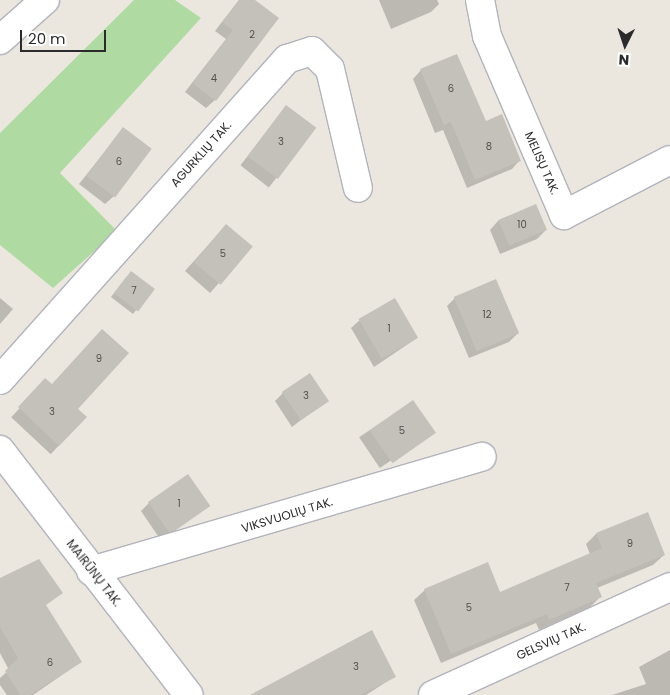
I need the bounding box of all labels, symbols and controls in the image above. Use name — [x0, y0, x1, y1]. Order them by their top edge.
scale bar — [22, 20, 109, 52]
north arrow — [600, 20, 650, 70]
text: 20 m — [28, 28, 66, 49]
house number: 2 — [249, 29, 255, 41]
text: N — [618, 50, 630, 70]
house number: 4 — [211, 73, 217, 85]
house number: 6 — [448, 83, 454, 95]
street label: AGURKLIŲ TAK. — [168, 118, 234, 190]
street label: MELISŲ TAK. — [522, 129, 562, 197]
house number: 3 — [278, 136, 284, 148]
house number: 8 — [486, 141, 492, 153]
house number: 6 — [116, 156, 122, 168]
house number: 10 — [517, 219, 527, 231]
house number: 5 — [220, 248, 226, 260]
house number: 7 — [131, 285, 137, 297]
house number: 12 — [483, 309, 491, 321]
house number: 1 — [387, 323, 391, 335]
house number: 9 — [96, 353, 102, 365]
house number: 3 — [303, 390, 309, 402]
house number: 3 — [49, 406, 55, 418]
house number: 5 — [399, 425, 405, 437]
street label: VIKSVUOLIŲ TAK. — [240, 494, 334, 536]
house number: 1 — [177, 498, 181, 510]
street label: MAIRŪNŲ TAK. — [63, 537, 125, 609]
house number: 9 — [627, 538, 633, 550]
house number: 7 — [564, 582, 570, 594]
house number: 5 — [466, 602, 472, 614]
street label: GELSVIŲ TAK. — [514, 619, 588, 663]
house number: 6 — [47, 657, 53, 669]
house number: 3 — [353, 661, 359, 673]

